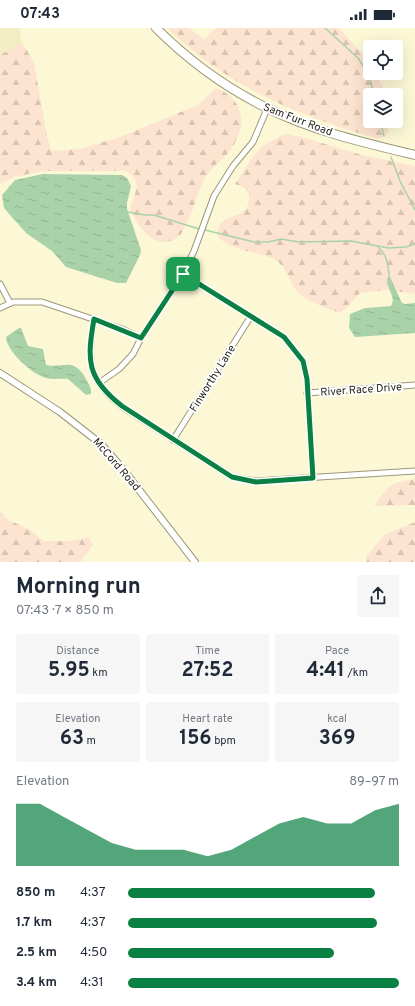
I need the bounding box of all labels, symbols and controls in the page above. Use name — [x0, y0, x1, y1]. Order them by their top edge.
text: 07:43 — [20, 5, 60, 24]
map controls — [363, 40, 403, 128]
button: locate — [363, 40, 403, 80]
button: layers — [363, 88, 403, 128]
street label: Sam Furr Road — [261, 100, 334, 140]
pin — [166, 257, 200, 291]
icon: arrive — [172, 263, 194, 285]
street label: Finworthy Lane — [187, 342, 239, 415]
street label: River Race Drive — [320, 380, 402, 400]
street label: McCord Road — [89, 435, 143, 494]
text: Morning run — [16, 574, 141, 601]
button: share — [357, 575, 399, 617]
text: 07:43 · 7 × 850 m — [16, 603, 114, 619]
text: Distance — [56, 644, 99, 658]
text: Time — [195, 644, 220, 658]
text: Pace — [325, 644, 349, 658]
text: 5.95 — [48, 658, 90, 684]
text: 27:52 — [181, 658, 234, 684]
text: 4:41 — [306, 658, 345, 684]
text: km — [90, 666, 108, 680]
text: /km — [345, 666, 368, 680]
text: Elevation — [55, 712, 100, 726]
text: Heart rate — [182, 712, 233, 726]
text: kcal — [327, 712, 347, 726]
text: 63 — [60, 726, 84, 752]
text: 156 — [179, 726, 212, 752]
text: 369 — [319, 726, 355, 752]
text: m — [84, 734, 96, 748]
text: bpm — [212, 734, 236, 748]
text: Elevation — [16, 774, 69, 790]
text: 89–97 m — [349, 774, 399, 790]
text: 850 m — [16, 885, 55, 901]
text: 4:37 — [80, 885, 105, 901]
text: 1.7 km — [16, 915, 52, 931]
text: 4:37 — [80, 915, 105, 931]
text: 2.5 km — [16, 945, 57, 961]
text: 4:50 — [80, 945, 107, 961]
text: 3.4 km — [16, 975, 57, 991]
text: 4:31 — [80, 975, 104, 991]

